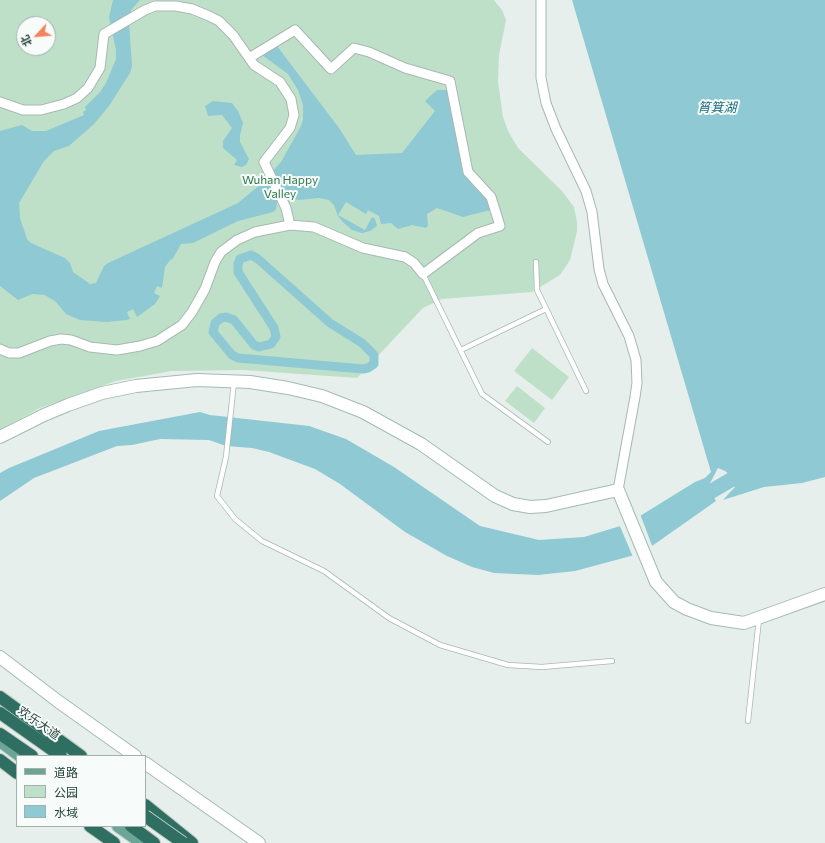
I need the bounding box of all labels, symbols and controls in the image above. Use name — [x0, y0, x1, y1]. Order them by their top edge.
north arrow — [16, 16, 56, 56]
text: 北 — [17, 33, 34, 49]
water label: 筲箕湖 — [698, 100, 736, 116]
park label: Wuhan Happy Valley — [242, 173, 318, 201]
street label: 欢乐大道 — [15, 703, 63, 743]
legend — [16, 755, 146, 827]
text: 道路 — [54, 765, 78, 779]
text: 公园 — [54, 785, 78, 799]
text: 水域 — [54, 805, 78, 819]

